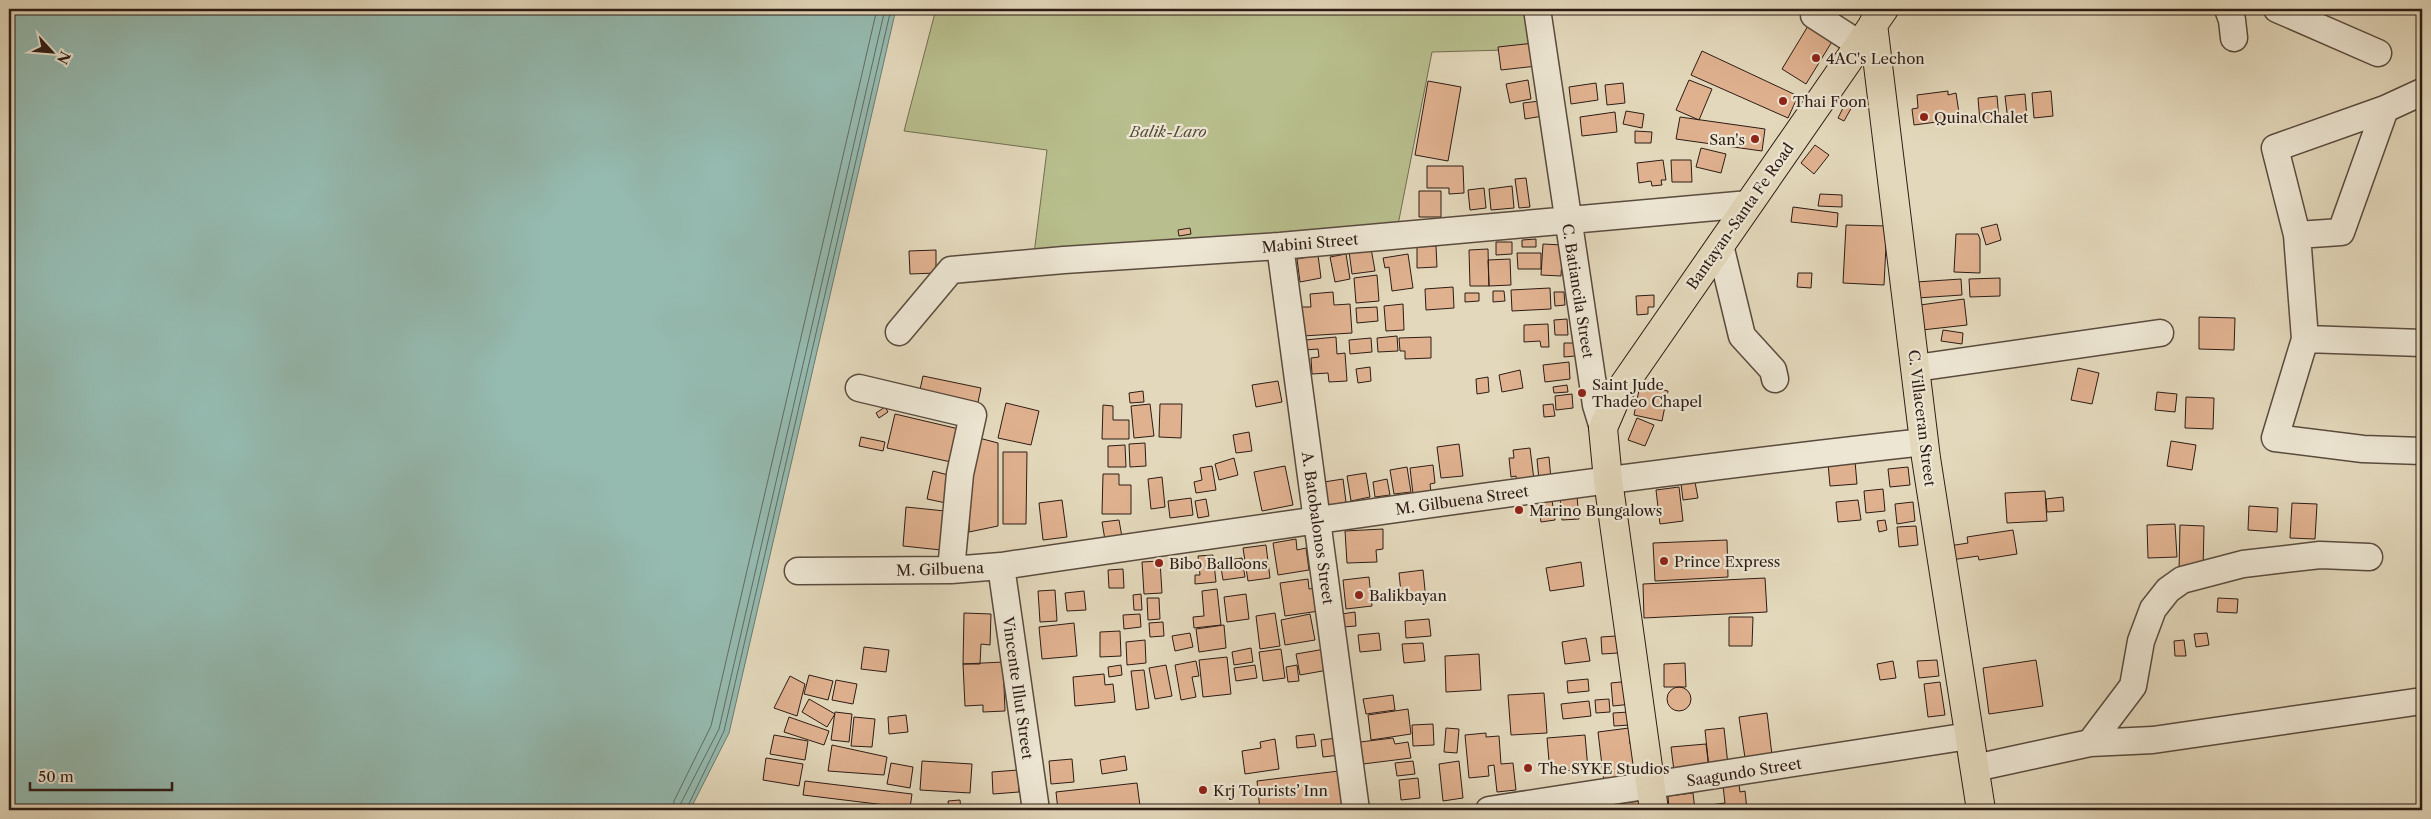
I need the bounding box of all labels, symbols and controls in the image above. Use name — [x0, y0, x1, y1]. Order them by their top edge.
north arrow — [28, 28, 78, 78]
text: N — [53, 48, 74, 67]
place label: 4AC's Lechon — [1826, 49, 1925, 68]
marker: 4AC's Lechon — [1810, 52, 1822, 64]
place label: Thai Foon — [1793, 92, 1868, 111]
marker: Thai Foon — [1777, 95, 1789, 107]
place label: Quina Chalet — [1934, 108, 2029, 127]
marker: Quina Chalet — [1918, 111, 1930, 123]
park label: Balik-Laro — [1129, 122, 1206, 141]
place label: San's — [1709, 130, 1745, 149]
marker: San's — [1749, 133, 1761, 145]
street label: Bantayan-Santa Fe Road — [1682, 139, 1798, 293]
street label: C. Batiancila Street — [1558, 222, 1598, 360]
street label: Mabini Street — [1261, 229, 1360, 257]
street label: C. Villaceran Street — [1904, 349, 1940, 488]
place label: Saint Jude Thadeo Chapel — [1592, 375, 1703, 411]
marker: Saint Jude Thadeo Chapel — [1576, 387, 1588, 399]
street label: A. Batobalonos Street — [1298, 449, 1338, 606]
street label: M. Gilbuena Street — [1394, 481, 1531, 519]
place label: Marino Bungalows — [1529, 501, 1662, 520]
marker: Marino Bungalows — [1513, 504, 1525, 516]
place label: Prince Express — [1674, 552, 1780, 571]
place label: Bibo Balloons — [1169, 554, 1268, 573]
marker: Prince Express — [1658, 555, 1670, 567]
marker: Bibo Balloons — [1153, 557, 1165, 569]
street label: M. Gilbuena — [896, 558, 984, 580]
place label: Balikbayan — [1369, 586, 1448, 605]
marker: Balikbayan — [1353, 589, 1365, 601]
street label: Vincente Illut Street — [998, 615, 1038, 761]
street label: Saagundo Street — [1685, 753, 1804, 790]
scale bar — [30, 759, 172, 791]
place label: The SYKE Studios — [1538, 759, 1670, 778]
marker: The SYKE Studios — [1522, 762, 1534, 774]
text: 50 m — [38, 767, 74, 786]
place label: Krj Tourists’ Inn — [1213, 781, 1329, 800]
marker: Krj Tourists’ Inn — [1197, 784, 1209, 796]

